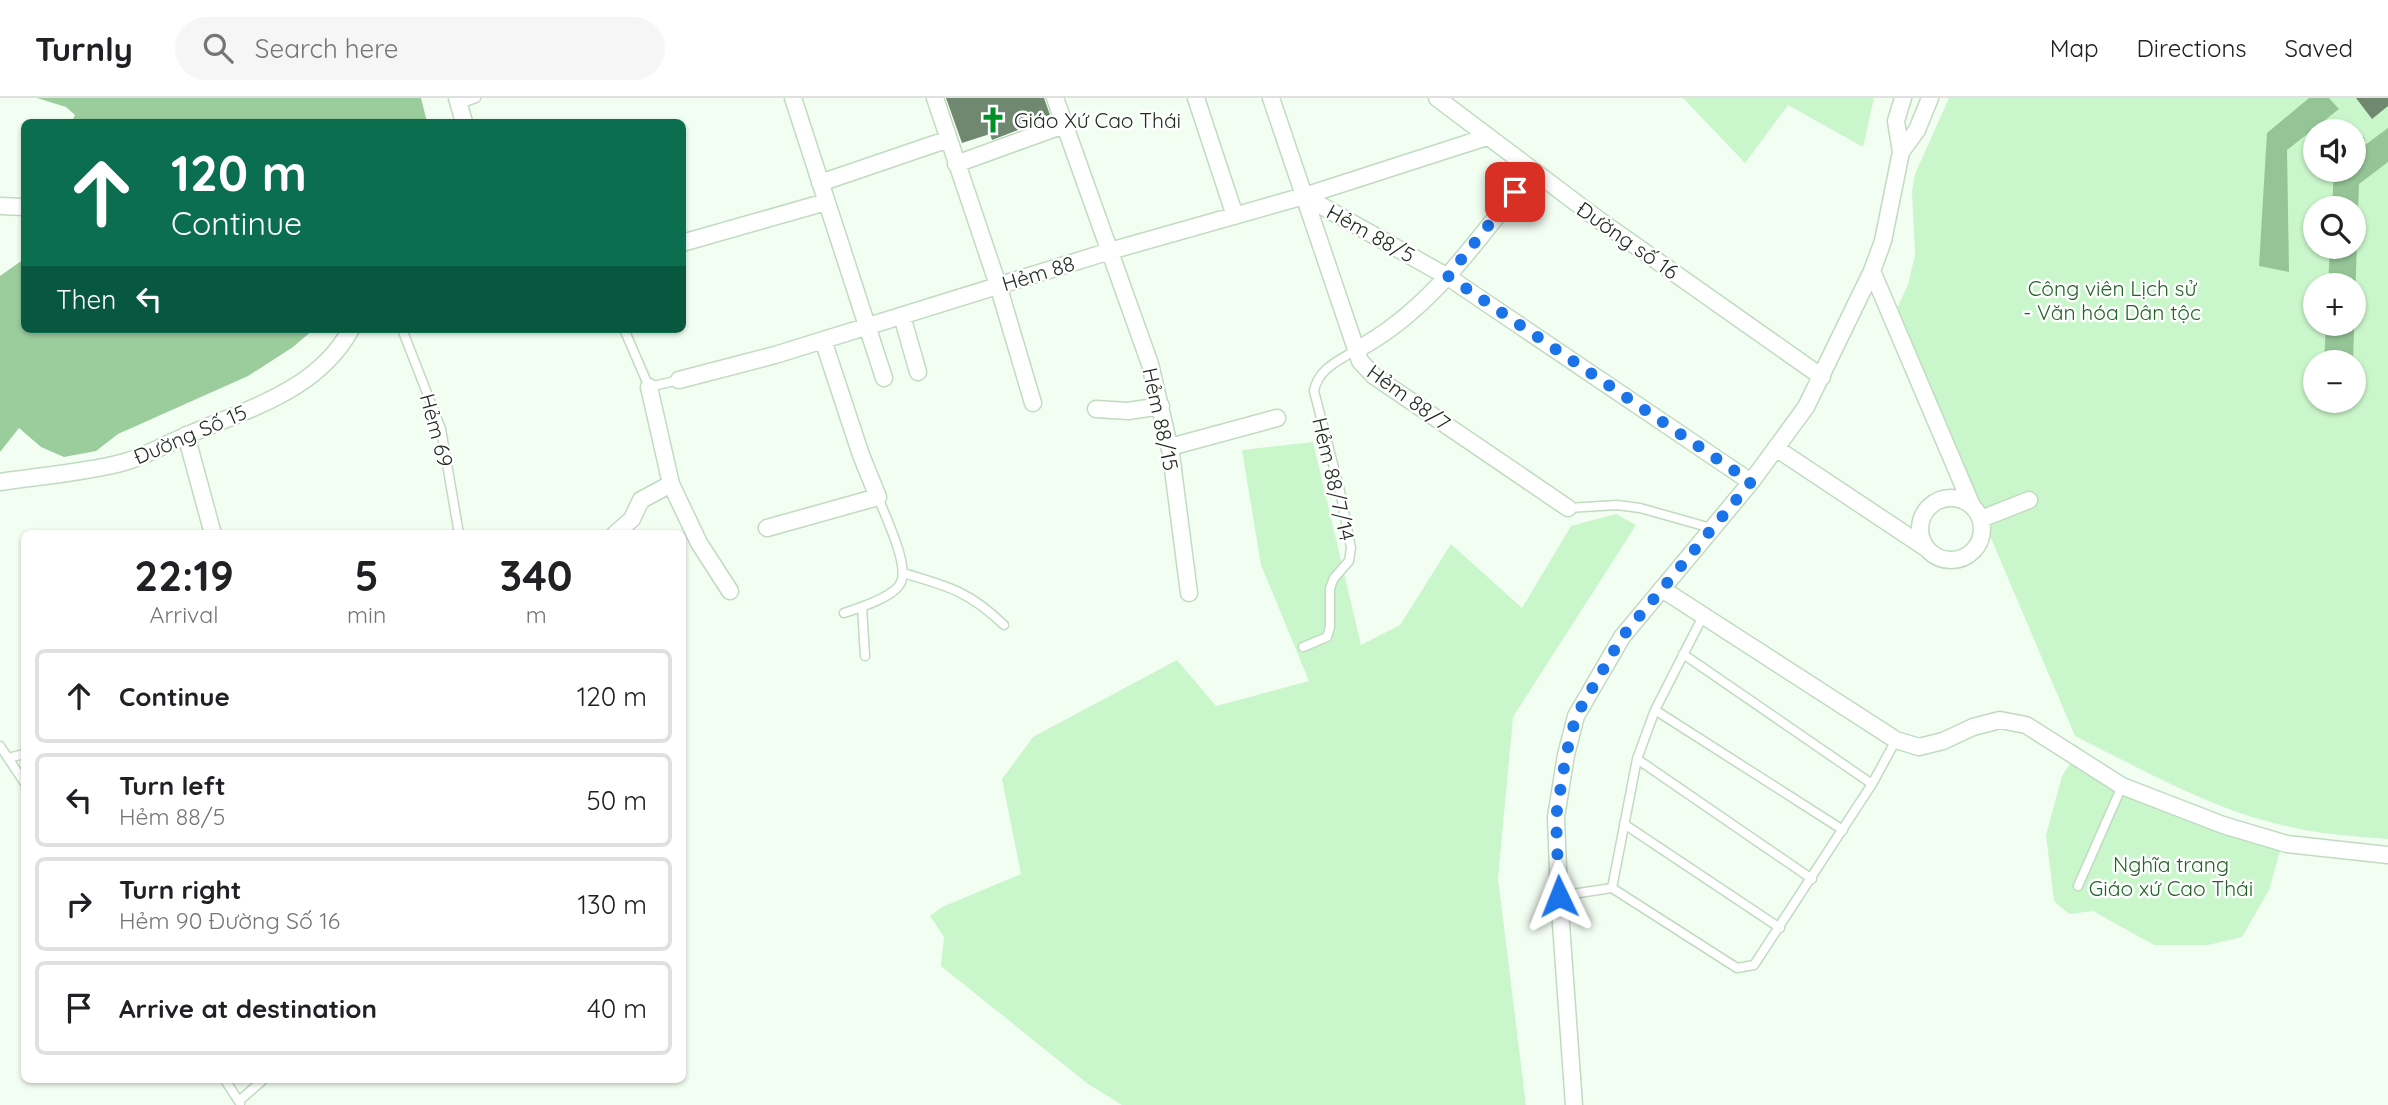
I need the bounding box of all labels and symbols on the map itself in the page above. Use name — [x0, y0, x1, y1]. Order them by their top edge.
church icon: Giáo Xứ Cao Thái — [978, 105, 1008, 135]
place label: Giáo Xứ Cao Thái — [1014, 107, 1181, 133]
pin — [1485, 162, 1545, 222]
street label: Đường số 16 — [1572, 195, 1684, 285]
street label: Hẻm 88/5 — [1322, 198, 1420, 268]
street label: Hẻm 88 — [999, 250, 1077, 296]
park label: Công viên Lịch sử - Văn hóa Dân tộc — [2023, 275, 2201, 325]
street label: Hẻm 88/7 — [1362, 358, 1456, 436]
street label: Hẻm 88/15 — [1137, 365, 1185, 473]
street label: Hẻm 69 — [415, 390, 459, 470]
street label: Đường Số 15 — [130, 399, 250, 469]
street label: Hẻm 88/7/14 — [1307, 415, 1361, 543]
park label: Nghĩa trang Giáo xứ Cao Thái — [2089, 851, 2253, 901]
position arrow — [1522, 859, 1596, 933]

